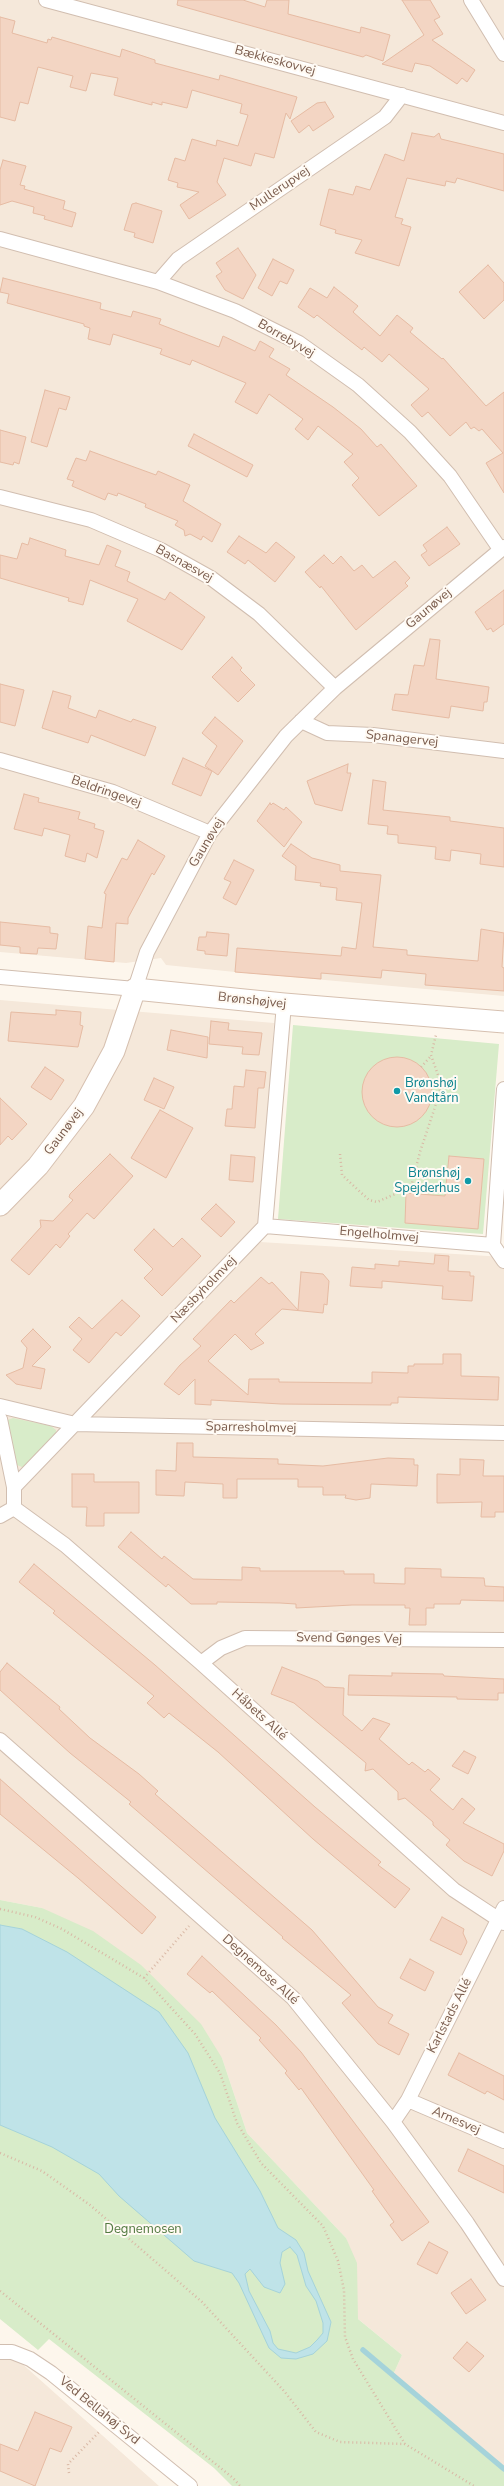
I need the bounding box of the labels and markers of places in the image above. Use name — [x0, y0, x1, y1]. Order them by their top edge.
place label: Brønshøj Vandtårn — [405, 1076, 459, 1107]
marker: Brønshøj Vandtårn — [392, 1086, 402, 1096]
place label: Brønshøj Spejderhus — [394, 1166, 460, 1197]
marker: Brønshøj Spejderhus — [463, 1176, 473, 1186]

